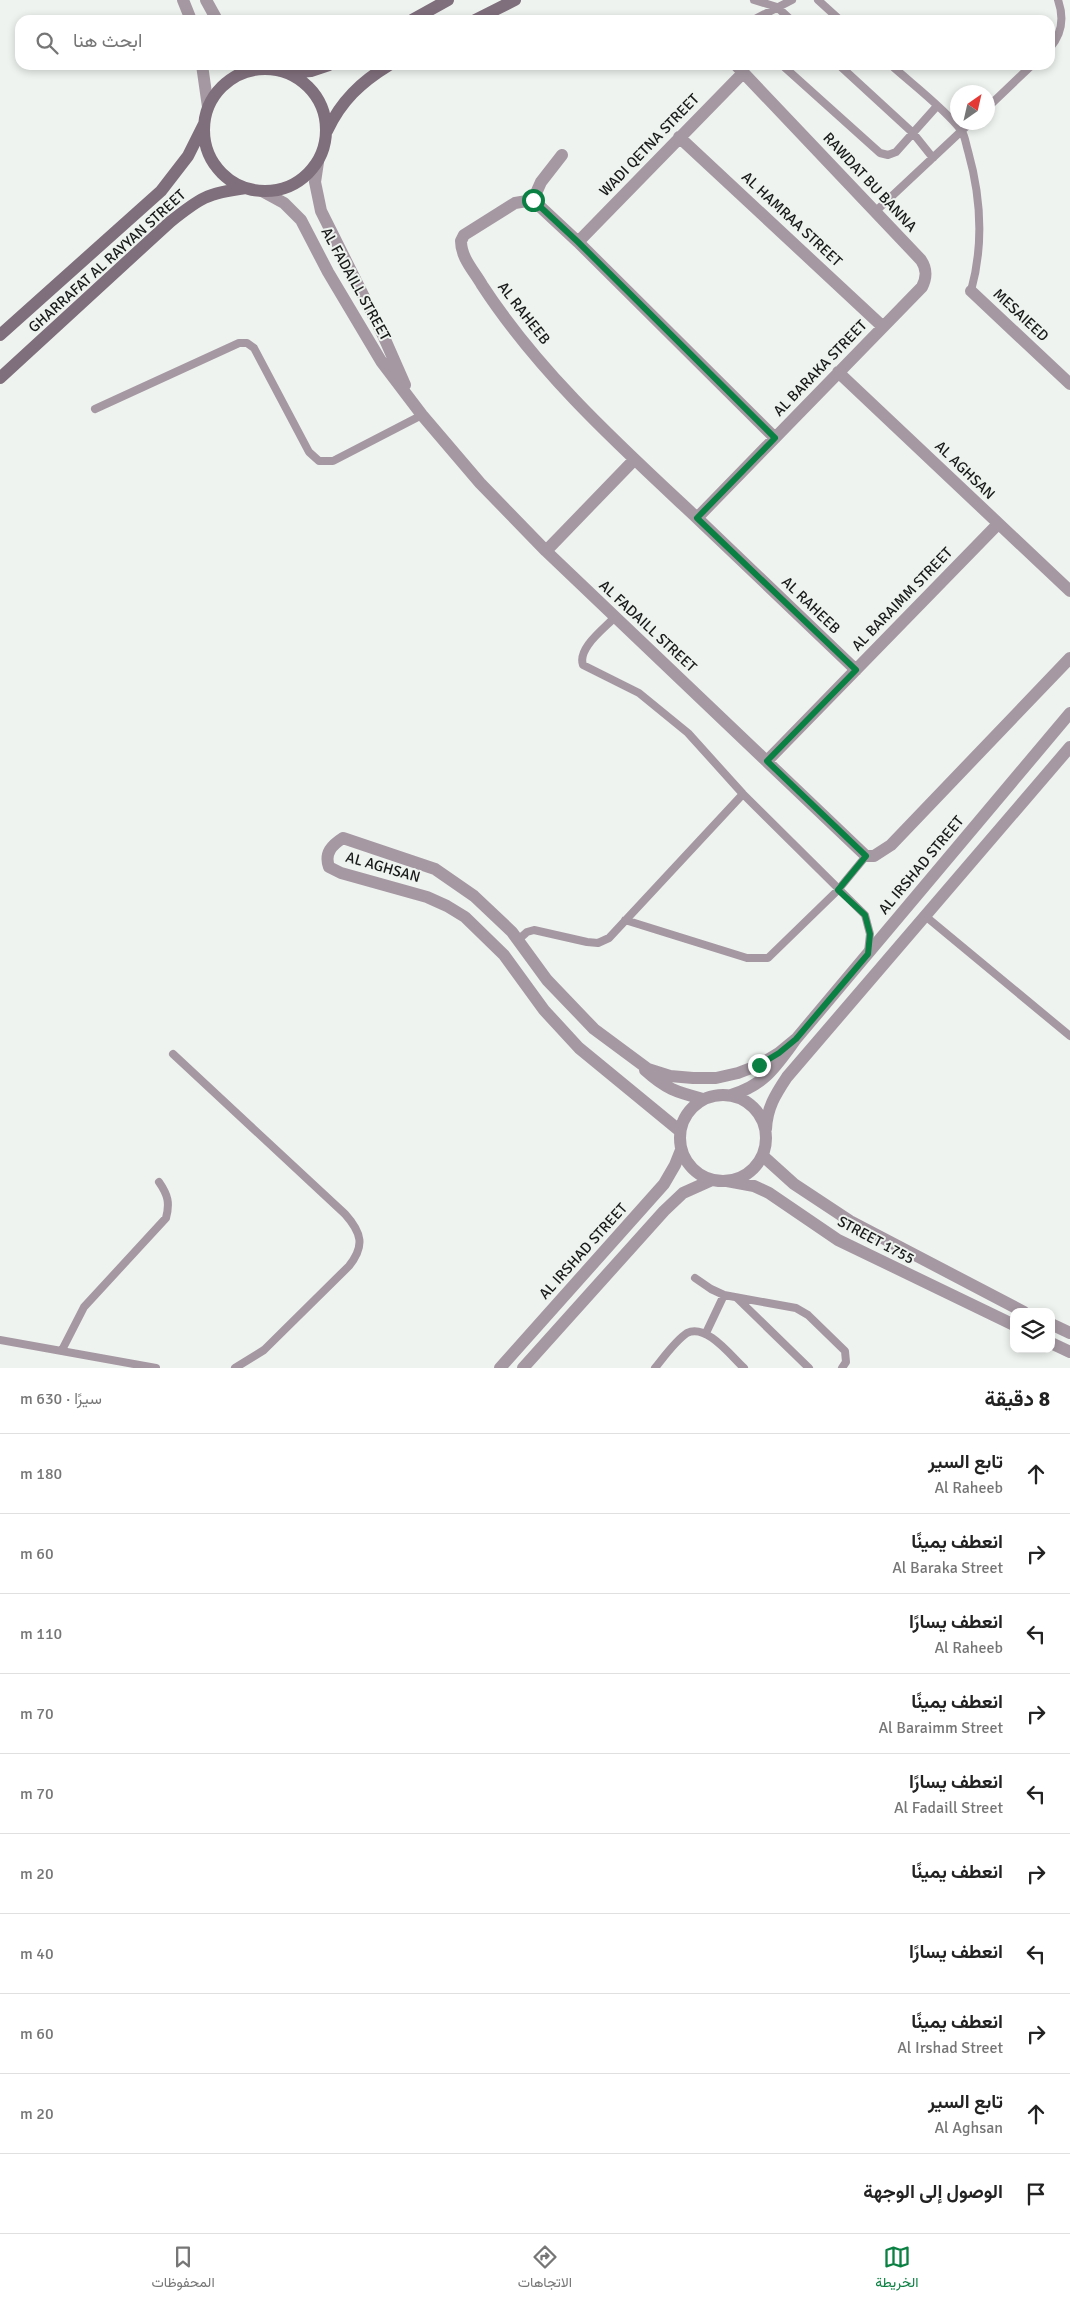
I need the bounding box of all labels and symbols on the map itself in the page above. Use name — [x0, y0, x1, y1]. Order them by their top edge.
north arrow — [950, 85, 995, 130]
street label: WADI QETNA STREET — [595, 89, 703, 200]
street label: RAWDAT BU BANNA — [819, 129, 921, 235]
street label: AL HAMRAA STREET — [738, 168, 846, 271]
street label: GHARRAFAT AL RAYYAN STREET — [25, 185, 190, 336]
route start — [522, 189, 545, 212]
street label: AL FADAILL STREET — [317, 224, 395, 344]
street label: AL RAHEEB — [494, 278, 554, 348]
street label: MESAIEED — [990, 285, 1052, 345]
street label: AL BARAKA STREET — [770, 316, 871, 420]
street label: AL AGHSAN — [931, 437, 999, 503]
street label: AL BARAIMM STREET — [848, 543, 957, 655]
street label: AL RAHEEB — [778, 573, 844, 637]
street label: AL FADAILL STREET — [596, 576, 701, 676]
street label: AL IRSHAD STREET — [875, 812, 968, 918]
street label: AL AGHSAN — [344, 848, 422, 886]
route end — [748, 1054, 771, 1077]
street label: AL IRSHAD STREET — [535, 1199, 631, 1303]
street label: STREET 1755 — [835, 1212, 917, 1268]

